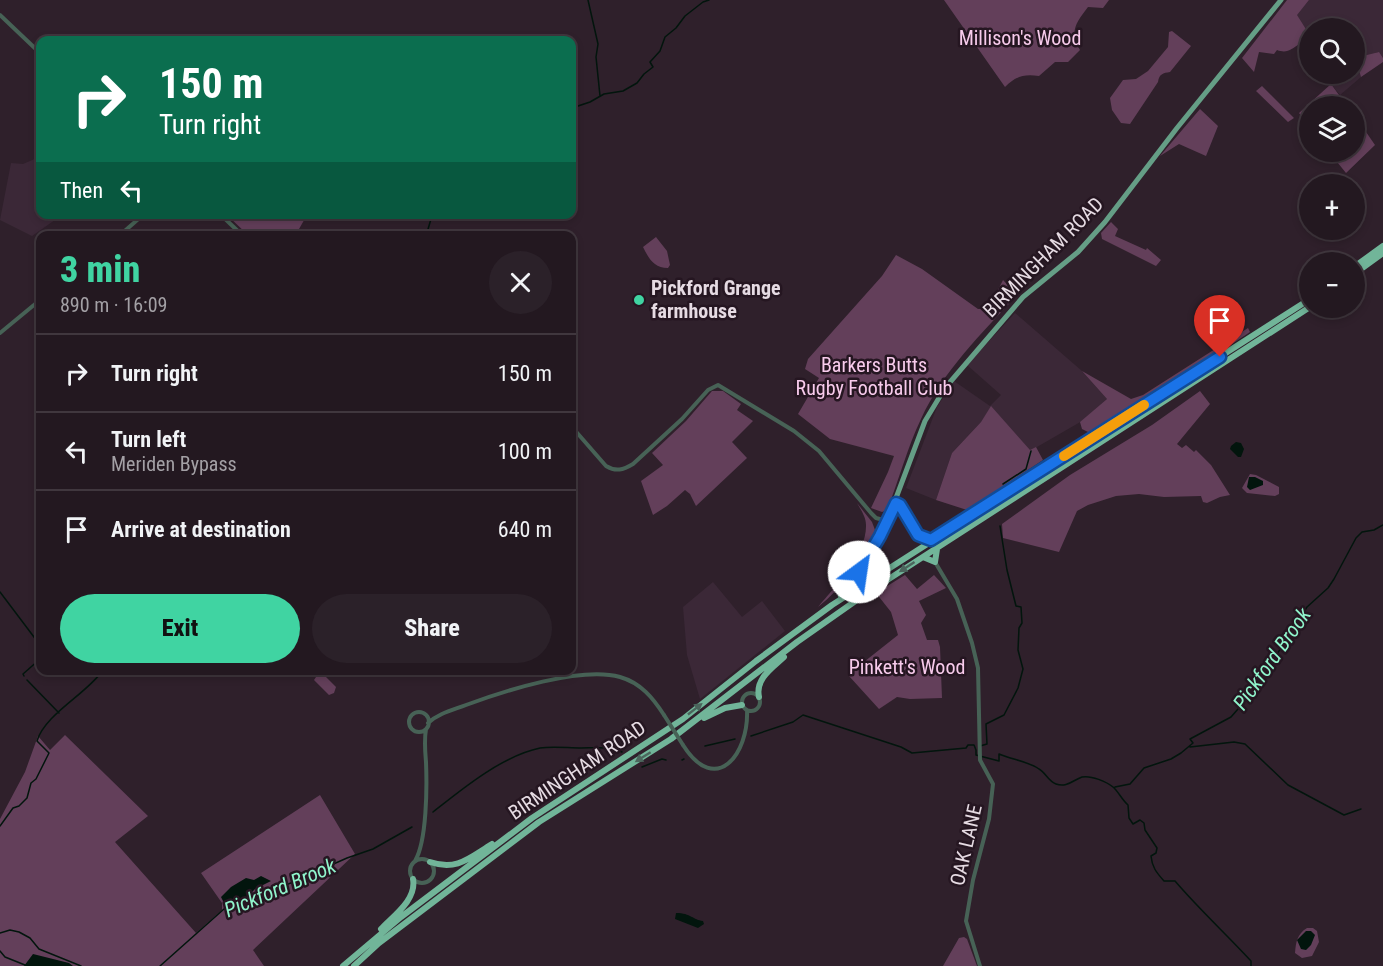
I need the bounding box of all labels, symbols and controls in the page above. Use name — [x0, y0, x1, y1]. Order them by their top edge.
map controls — [1299, 18, 1365, 318]
button: search — [1299, 18, 1365, 84]
park label: Millison's Wood — [959, 26, 1081, 50]
text: 150 m — [159, 59, 264, 108]
icon: right — [60, 60, 138, 138]
button: layers — [1299, 96, 1365, 162]
text: Turn right — [159, 109, 261, 141]
icon: left — [115, 174, 148, 207]
button: + — [1299, 174, 1365, 240]
text: Then — [60, 178, 103, 203]
street label: BIRMINGHAM ROAD — [978, 192, 1108, 322]
text: 3 min — [60, 249, 140, 291]
button: close — [489, 251, 552, 314]
button: − — [1299, 252, 1365, 318]
place label: Pickford Grange farmhouse — [651, 276, 781, 323]
text: 890 m · 16:09 — [60, 293, 167, 317]
marker: Pickford Grange farmhouse — [632, 293, 646, 307]
pin — [1194, 295, 1245, 357]
icon: arrive — [1203, 304, 1236, 337]
park label: Barkers Butts Rugby Football Club — [796, 353, 952, 400]
icon: right — [60, 357, 93, 390]
text: Turn right — [111, 361, 198, 386]
text: 150 m — [498, 361, 552, 386]
text: Turn left — [111, 427, 186, 452]
icon: left — [60, 435, 93, 468]
text: 100 m — [498, 439, 552, 464]
text: Meriden Bypass — [111, 452, 237, 476]
icon: arrive — [60, 513, 93, 546]
text: Arrive at destination — [111, 517, 291, 542]
text: 640 m — [498, 517, 552, 542]
position arrow — [827, 540, 891, 604]
one-way arrow — [899, 562, 915, 573]
button: Exit — [60, 594, 300, 663]
button: Share — [312, 594, 552, 663]
water label: Pickford Brook — [1228, 603, 1316, 715]
park label: Pinkett's Wood — [849, 655, 965, 679]
one-way arrow — [687, 703, 703, 716]
street label: BIRMINGHAM ROAD — [504, 715, 650, 825]
one-way arrow — [635, 751, 651, 762]
street label: OAK LANE — [945, 802, 987, 888]
water label: Pickford Brook — [221, 853, 340, 922]

